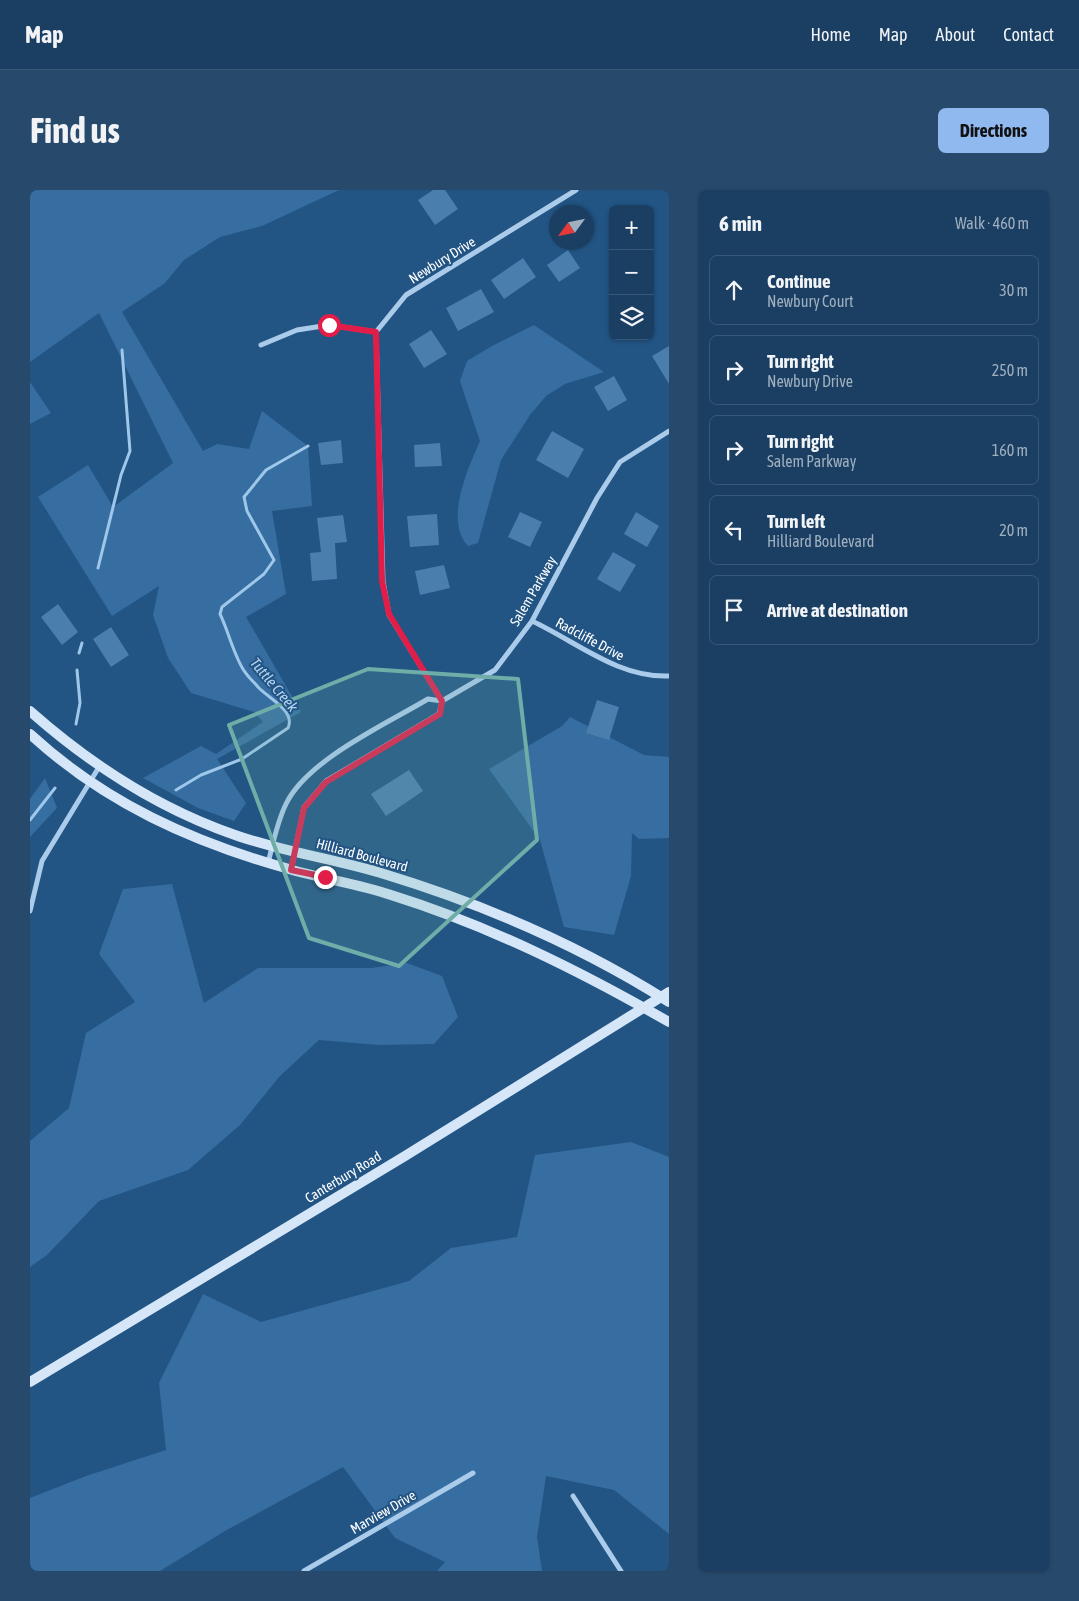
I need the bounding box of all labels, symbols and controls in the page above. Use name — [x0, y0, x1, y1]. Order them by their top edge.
text: Map — [25, 21, 64, 48]
text: Home — [811, 24, 851, 45]
text: Map — [879, 24, 908, 45]
text: About — [936, 24, 975, 45]
text: Contact — [1003, 24, 1054, 45]
button: Directions — [938, 108, 1049, 153]
text: Find us — [30, 110, 120, 150]
north arrow — [549, 205, 594, 250]
map controls — [609, 205, 654, 340]
button: + — [609, 205, 654, 250]
text: 6 min — [719, 211, 762, 235]
text: Walk · 460 m — [955, 214, 1029, 232]
street label: Newbury Drive — [406, 233, 478, 287]
button: − — [609, 250, 654, 295]
text: Continue — [767, 270, 831, 292]
icon: ahead — [720, 276, 748, 304]
text: 30 m — [999, 281, 1028, 299]
text: Newbury Court — [767, 292, 854, 310]
button: layers — [609, 295, 654, 340]
route start — [318, 314, 341, 337]
text: Turn right — [767, 350, 834, 372]
icon: right — [720, 356, 748, 384]
text: 250 m — [992, 361, 1028, 379]
text: Newbury Drive — [767, 372, 853, 390]
text: Turn right — [767, 430, 834, 452]
icon: right — [720, 436, 748, 464]
text: 160 m — [992, 441, 1028, 459]
text: Salem Parkway — [767, 452, 856, 470]
text: Turn left — [767, 510, 825, 532]
icon: left — [720, 516, 748, 544]
text: 20 m — [999, 521, 1028, 539]
text: Hilliard Boulevard — [767, 532, 874, 550]
street label: Salem Parkway — [507, 553, 560, 629]
icon: arrive — [720, 596, 748, 624]
text: Arrive at destination — [767, 599, 908, 621]
street label: Radcliffe Drive — [553, 614, 627, 664]
water label: Tuttle Creek — [247, 654, 302, 715]
street label: Hilliard Boulevard — [315, 835, 409, 875]
route end — [314, 866, 337, 889]
street label: Canterbury Road — [302, 1148, 384, 1206]
street label: Marview Drive — [348, 1487, 418, 1537]

